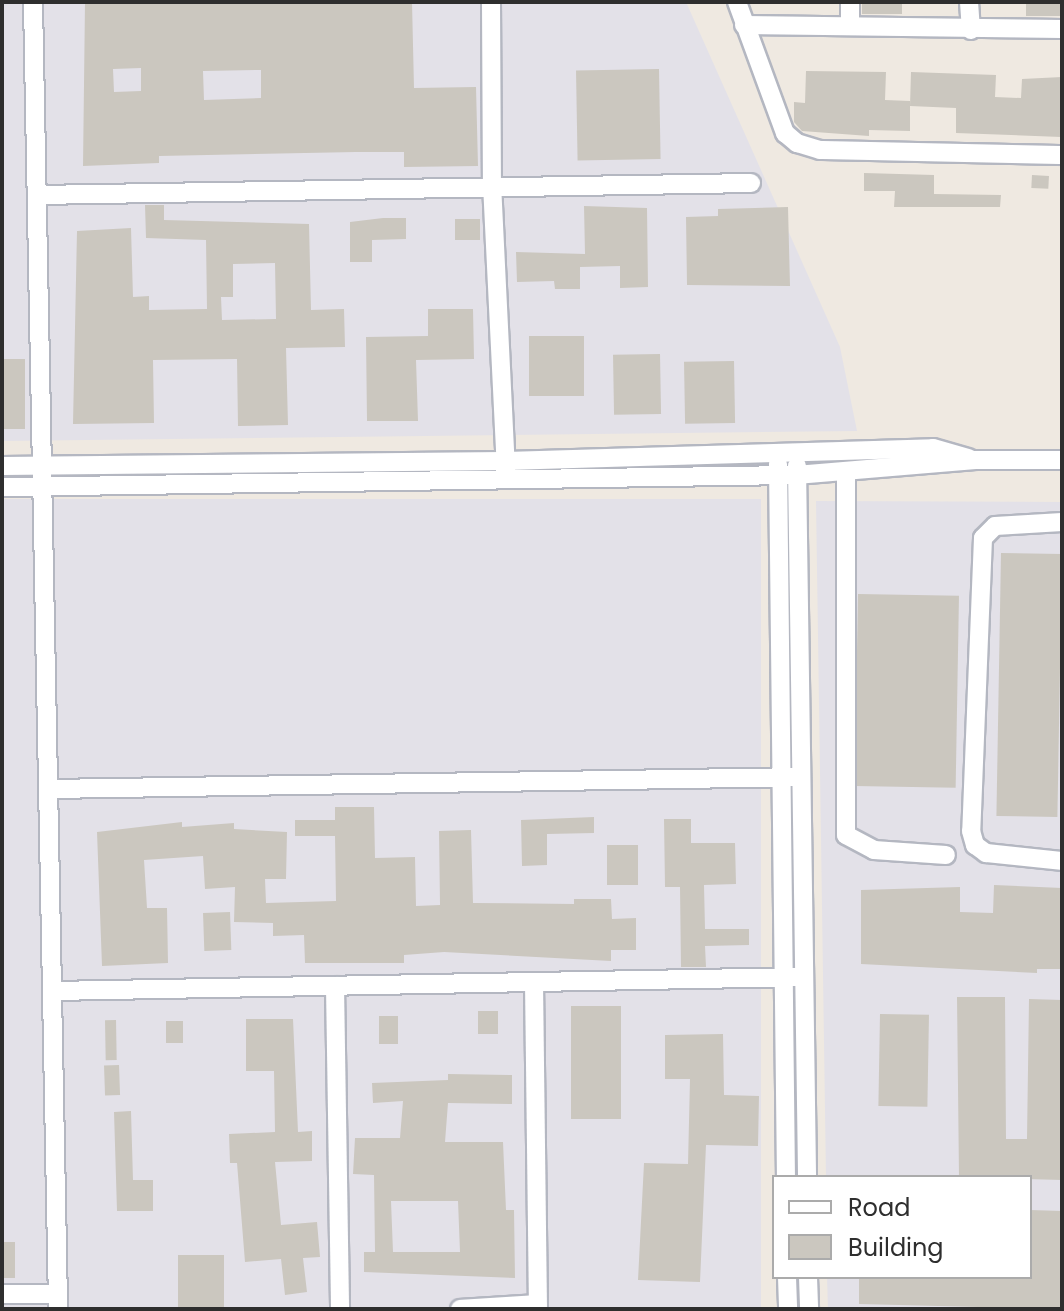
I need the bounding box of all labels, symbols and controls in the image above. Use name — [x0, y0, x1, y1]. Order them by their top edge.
legend — [772, 1175, 1032, 1279]
text: Road — [848, 1191, 910, 1224]
text: Building — [848, 1231, 944, 1264]

